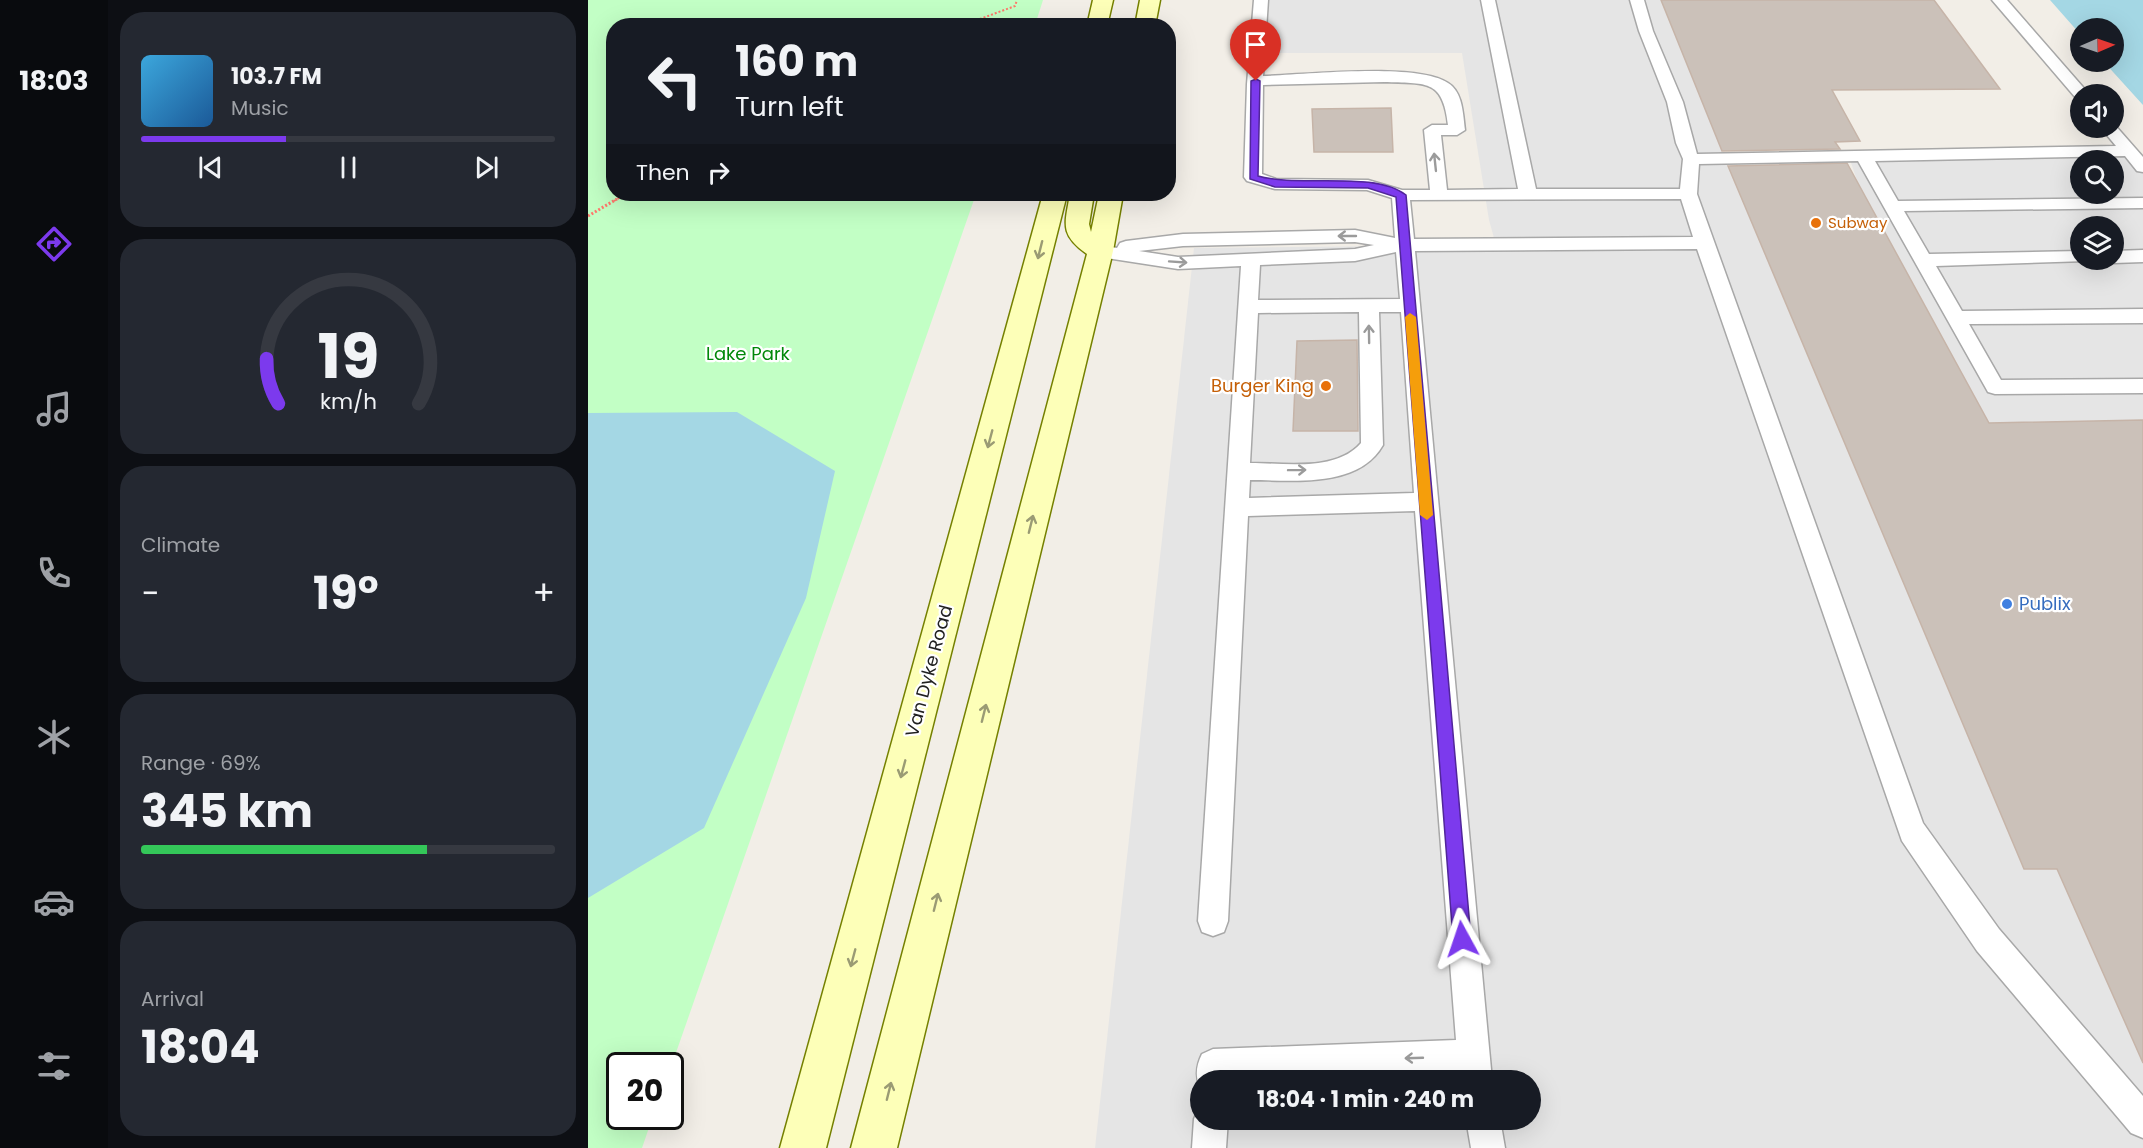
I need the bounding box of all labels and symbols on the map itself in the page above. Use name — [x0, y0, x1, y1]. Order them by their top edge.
north arrow — [2070, 18, 2124, 72]
pin — [1230, 19, 1281, 81]
one-way arrow — [1429, 153, 1440, 173]
place label: Subway — [1828, 212, 1888, 233]
marker: Subway — [1809, 216, 1823, 230]
one-way arrow — [1337, 230, 1357, 242]
one-way arrow — [1034, 240, 1046, 259]
one-way arrow — [1168, 256, 1188, 267]
one-way arrow — [1364, 324, 1375, 344]
park label: Lake Park — [706, 341, 791, 366]
place label: Burger King — [1211, 373, 1314, 398]
marker: Burger King — [1319, 379, 1333, 393]
one-way arrow — [984, 429, 996, 448]
one-way arrow — [1287, 464, 1307, 476]
one-way arrow — [1026, 515, 1038, 534]
place label: Publix — [2019, 591, 2071, 616]
marker: Publix — [2000, 597, 2014, 611]
street label: Van Dyke Road — [899, 602, 958, 740]
one-way arrow — [978, 704, 990, 723]
one-way arrow — [896, 759, 908, 778]
one-way arrow — [931, 893, 943, 912]
position arrow — [1430, 907, 1494, 971]
one-way arrow — [846, 948, 858, 967]
speed limit sign: 20 — [606, 1052, 684, 1130]
one-way arrow — [1404, 1053, 1424, 1064]
one-way arrow — [883, 1082, 895, 1101]

